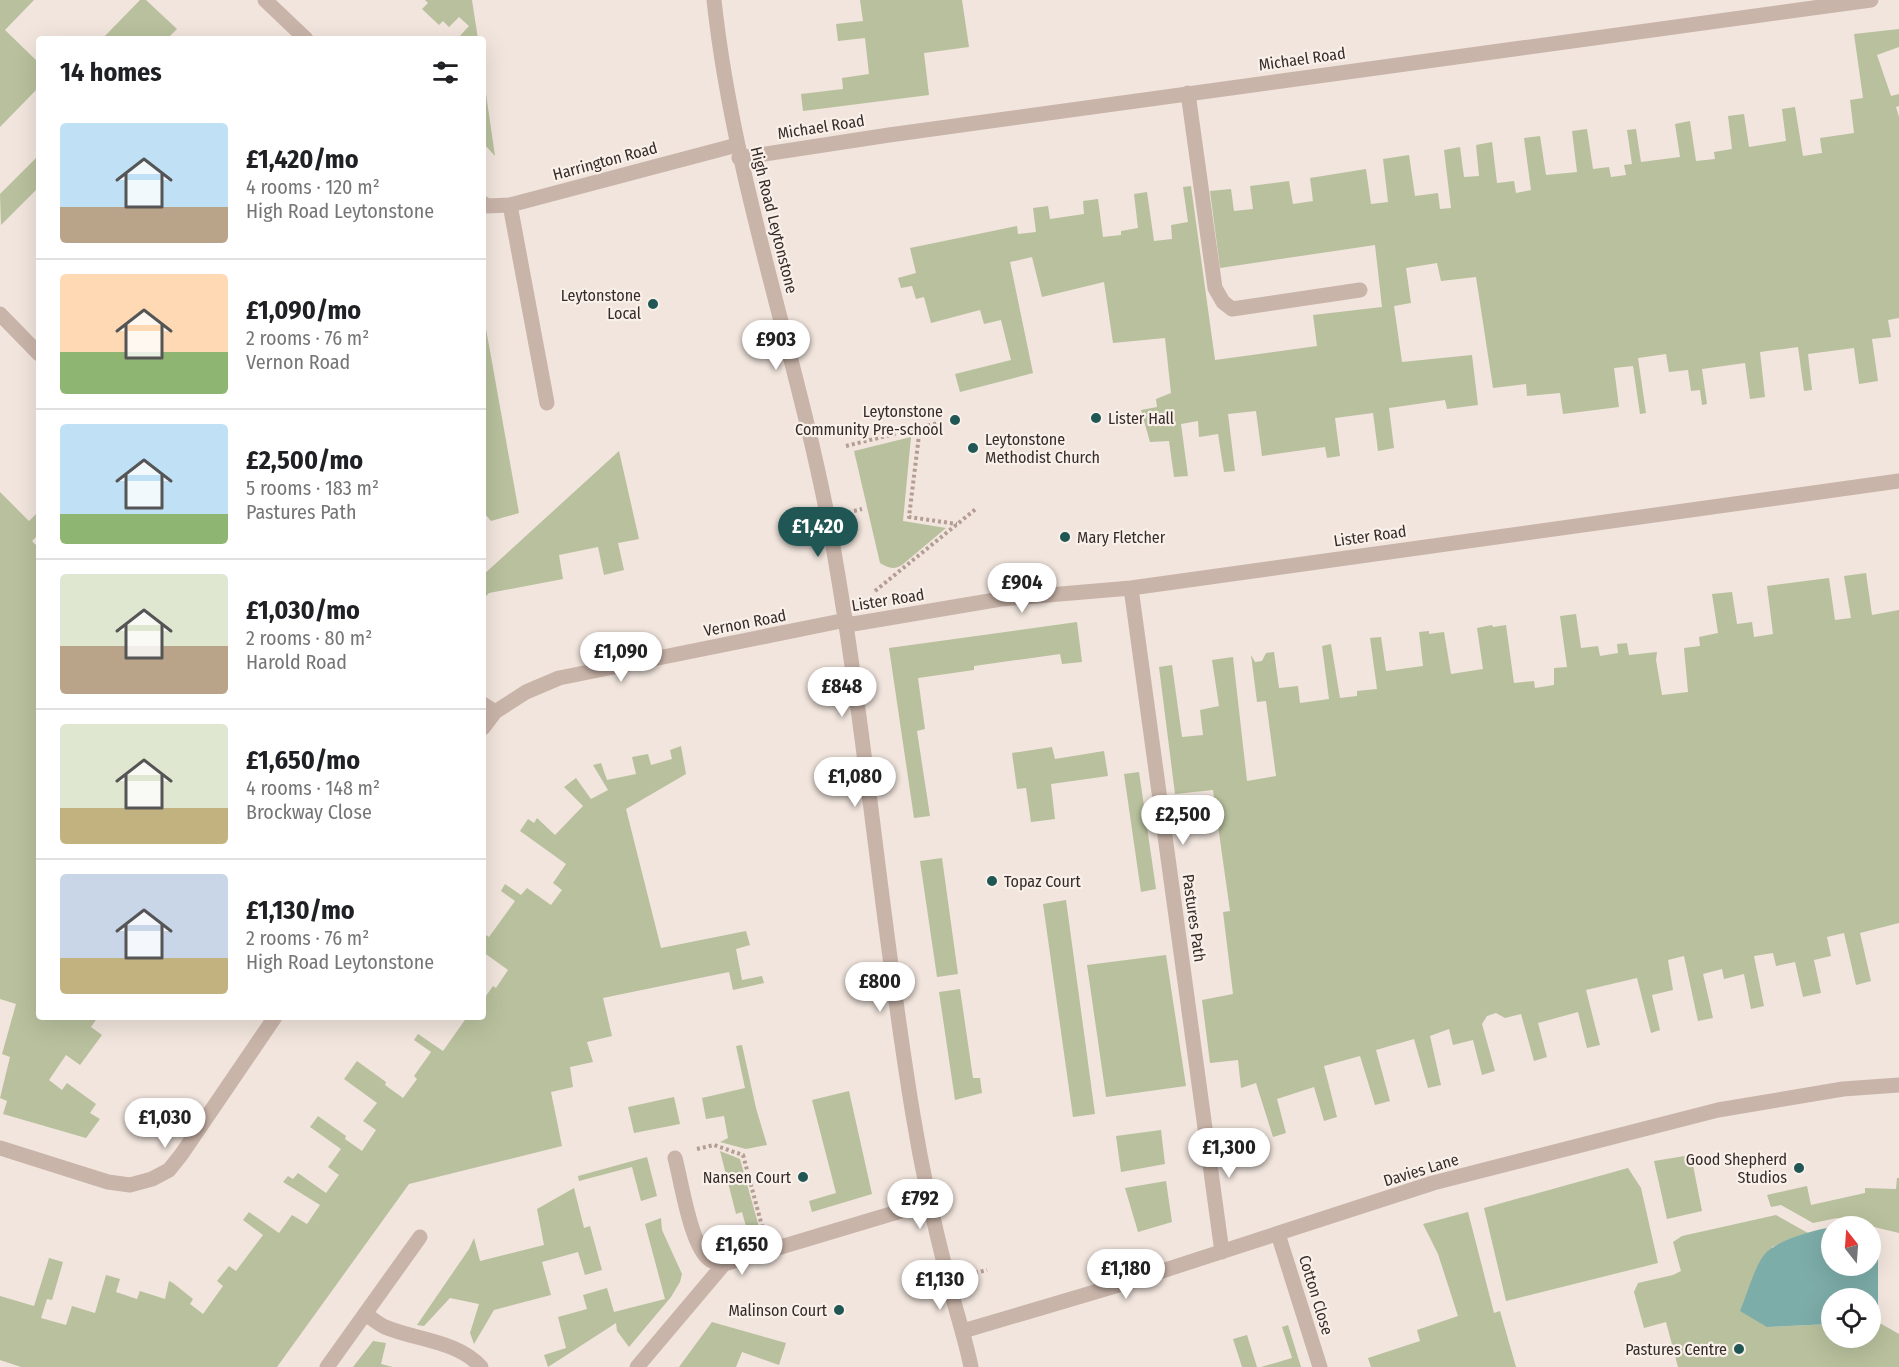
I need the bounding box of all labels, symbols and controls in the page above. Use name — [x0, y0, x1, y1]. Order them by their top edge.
street label: Michael Road — [1257, 43, 1347, 75]
icon: filters — [429, 56, 462, 89]
text: 14 homes — [60, 57, 162, 88]
street label: Michael Road — [776, 111, 866, 143]
street label: Harrington Road — [551, 138, 659, 184]
text: £1,420/mo — [246, 144, 359, 175]
street label: High Road Leytonstone — [747, 145, 801, 295]
icon: home — [108, 147, 180, 219]
text: 4 rooms · 120 m² — [246, 175, 380, 199]
text: High Road Leytonstone — [246, 199, 434, 223]
place label: Leytonstone Local — [561, 286, 641, 323]
text: £1,090/mo — [246, 295, 361, 326]
marker: Leytonstone Local — [646, 297, 660, 311]
icon: home — [108, 298, 180, 370]
pin: £903 — [740, 320, 812, 371]
text: 2 rooms · 76 m² — [246, 326, 369, 350]
text: £903 — [756, 327, 796, 351]
text: Vernon Road — [246, 350, 350, 374]
place label: Leytonstone Community Pre-school — [795, 402, 943, 439]
place label: Lister Hall — [1108, 409, 1174, 428]
marker: Lister Hall — [1089, 411, 1103, 425]
marker: Leytonstone Community Pre-school — [948, 413, 962, 427]
place label: Leytonstone Methodist Church — [985, 430, 1100, 467]
marker: Leytonstone Methodist Church — [966, 441, 980, 455]
text: £2,500/mo — [246, 445, 363, 476]
icon: home — [108, 448, 180, 520]
text: 5 rooms · 183 m² — [246, 476, 379, 500]
text: Pastures Path — [246, 500, 356, 524]
pin: £1,420 — [769, 507, 867, 558]
text: £1,420 — [792, 514, 844, 538]
street label: Lister Road — [1332, 521, 1408, 551]
place label: Mary Fletcher — [1077, 528, 1166, 547]
marker: Mary Fletcher — [1058, 530, 1072, 544]
pin: £904 — [986, 563, 1058, 614]
text: £904 — [1002, 570, 1042, 594]
street label: Lister Road — [850, 585, 926, 615]
text: £1,030/mo — [246, 595, 360, 626]
icon: home — [108, 598, 180, 670]
street label: Vernon Road — [702, 606, 788, 640]
text: 2 rooms · 80 m² — [246, 626, 372, 650]
pin: £1,090 — [572, 632, 670, 683]
text: £1,090 — [594, 639, 648, 663]
text: Harold Road — [246, 650, 347, 674]
pin: £848 — [806, 667, 878, 718]
text: £848 — [822, 674, 862, 698]
text: £1,650/mo — [246, 745, 360, 776]
icon: home — [108, 748, 180, 820]
pin: £1,080 — [806, 757, 904, 808]
text: £1,080 — [828, 764, 882, 788]
text: 4 rooms · 148 m² — [246, 776, 380, 800]
pin: £2,500 — [1134, 795, 1232, 846]
text: Brockway Close — [246, 800, 372, 824]
text: £2,500 — [1155, 802, 1211, 826]
place label: Topaz Court — [1004, 872, 1081, 891]
street label: Pastures Path — [1178, 873, 1210, 963]
marker: Topaz Court — [985, 874, 999, 888]
text: £1,130/mo — [246, 895, 355, 926]
icon: home — [108, 898, 180, 970]
text: 2 rooms · 76 m² — [246, 926, 369, 950]
text: High Road Leytonstone — [246, 950, 434, 974]
pin: £800 — [844, 962, 916, 1013]
text: £800 — [859, 969, 901, 993]
pin: £1,030 — [116, 1098, 214, 1149]
text: £1,030 — [139, 1105, 191, 1129]
pin: £1,300 — [1180, 1128, 1278, 1179]
text: £1,300 — [1202, 1135, 1256, 1159]
street label: Davies Lane — [1381, 1150, 1461, 1190]
place label: Good Shepherd Studios — [1686, 1150, 1787, 1187]
marker: Good Shepherd Studios — [1792, 1161, 1806, 1175]
place label: Nansen Court — [703, 1168, 792, 1187]
marker: Nansen Court — [796, 1170, 810, 1184]
pin: £792 — [884, 1179, 956, 1230]
text: £792 — [901, 1186, 939, 1210]
north arrow — [1821, 1216, 1881, 1276]
map controls — [1821, 1216, 1881, 1348]
pin: £1,650 — [693, 1225, 791, 1276]
text: £1,650 — [716, 1232, 769, 1256]
pin: £1,180 — [1077, 1249, 1175, 1300]
street label: Cotton Close — [1295, 1253, 1337, 1337]
text: £1,180 — [1101, 1256, 1151, 1280]
pin: £1,130 — [891, 1260, 989, 1311]
text: £1,130 — [916, 1267, 964, 1291]
button: locate — [1821, 1288, 1881, 1348]
place label: Malinson Court — [728, 1301, 828, 1320]
marker: Malinson Court — [832, 1303, 846, 1317]
place label: Pastures Centre — [1625, 1340, 1727, 1359]
marker: Pastures Centre — [1732, 1342, 1746, 1356]

